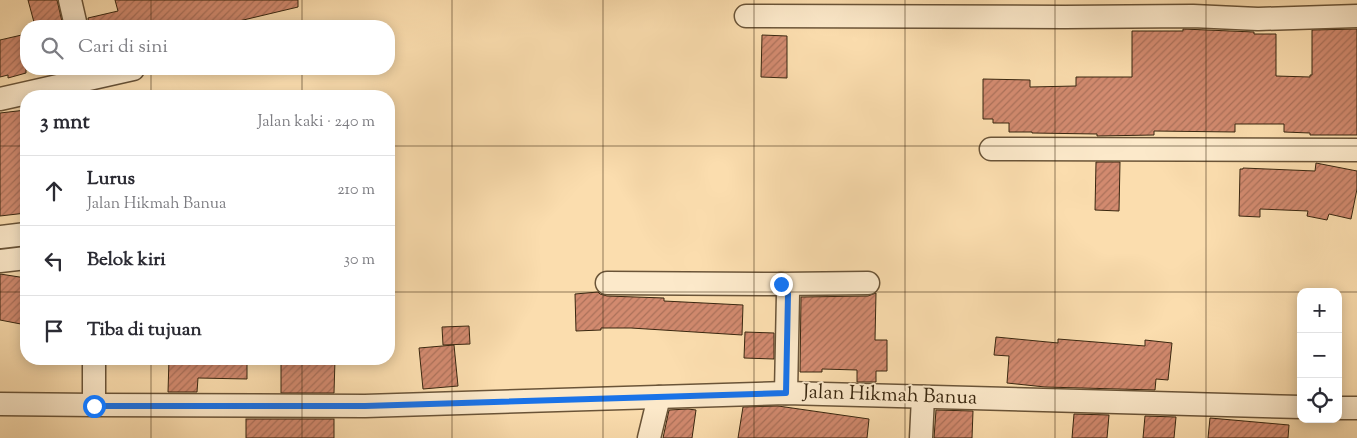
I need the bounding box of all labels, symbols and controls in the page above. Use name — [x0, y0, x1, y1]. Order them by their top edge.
search box — [20, 20, 395, 75]
icon: search — [38, 34, 66, 62]
text: Cari di sini — [78, 34, 168, 61]
text: 3 mnt — [40, 108, 90, 138]
text: Jalan kaki · 240 m — [258, 111, 375, 134]
text: Lurus — [87, 166, 135, 193]
icon: ahead — [40, 177, 68, 205]
text: 210 m — [337, 179, 375, 202]
text: Jalan Hikmah Banua — [87, 193, 226, 216]
icon: left — [40, 247, 68, 275]
text: Belok kiri — [87, 247, 166, 274]
text: 30 m — [344, 249, 375, 272]
route end — [770, 273, 793, 296]
map controls — [1297, 288, 1342, 423]
button: + — [1297, 288, 1342, 333]
icon: arrive — [40, 317, 68, 345]
text: Tiba di tujuan — [87, 317, 202, 344]
button: − — [1297, 333, 1342, 378]
street label: Jalan Hikmah Banua — [801, 378, 978, 414]
button: locate — [1297, 378, 1342, 423]
route start — [83, 395, 106, 418]

